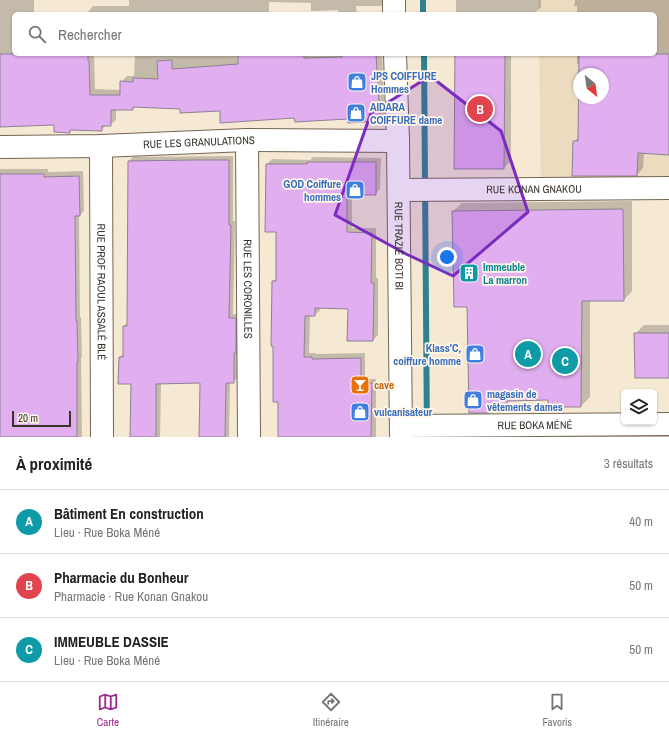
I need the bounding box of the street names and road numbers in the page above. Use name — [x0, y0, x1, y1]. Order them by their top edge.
street label: RUE LES GRANULATIONS — [143, 133, 255, 151]
street label: RUE KONAN GNAKOU — [486, 182, 582, 196]
street label: RUE TRAZIÉ BOTI BI — [392, 202, 407, 290]
street label: RUE PROF RAOUL ASSALÉ BLÉ — [94, 224, 109, 360]
street label: RUE LES CORONILLES — [241, 239, 255, 339]
street label: RUE BOKA MÉNÉ — [498, 418, 572, 432]

